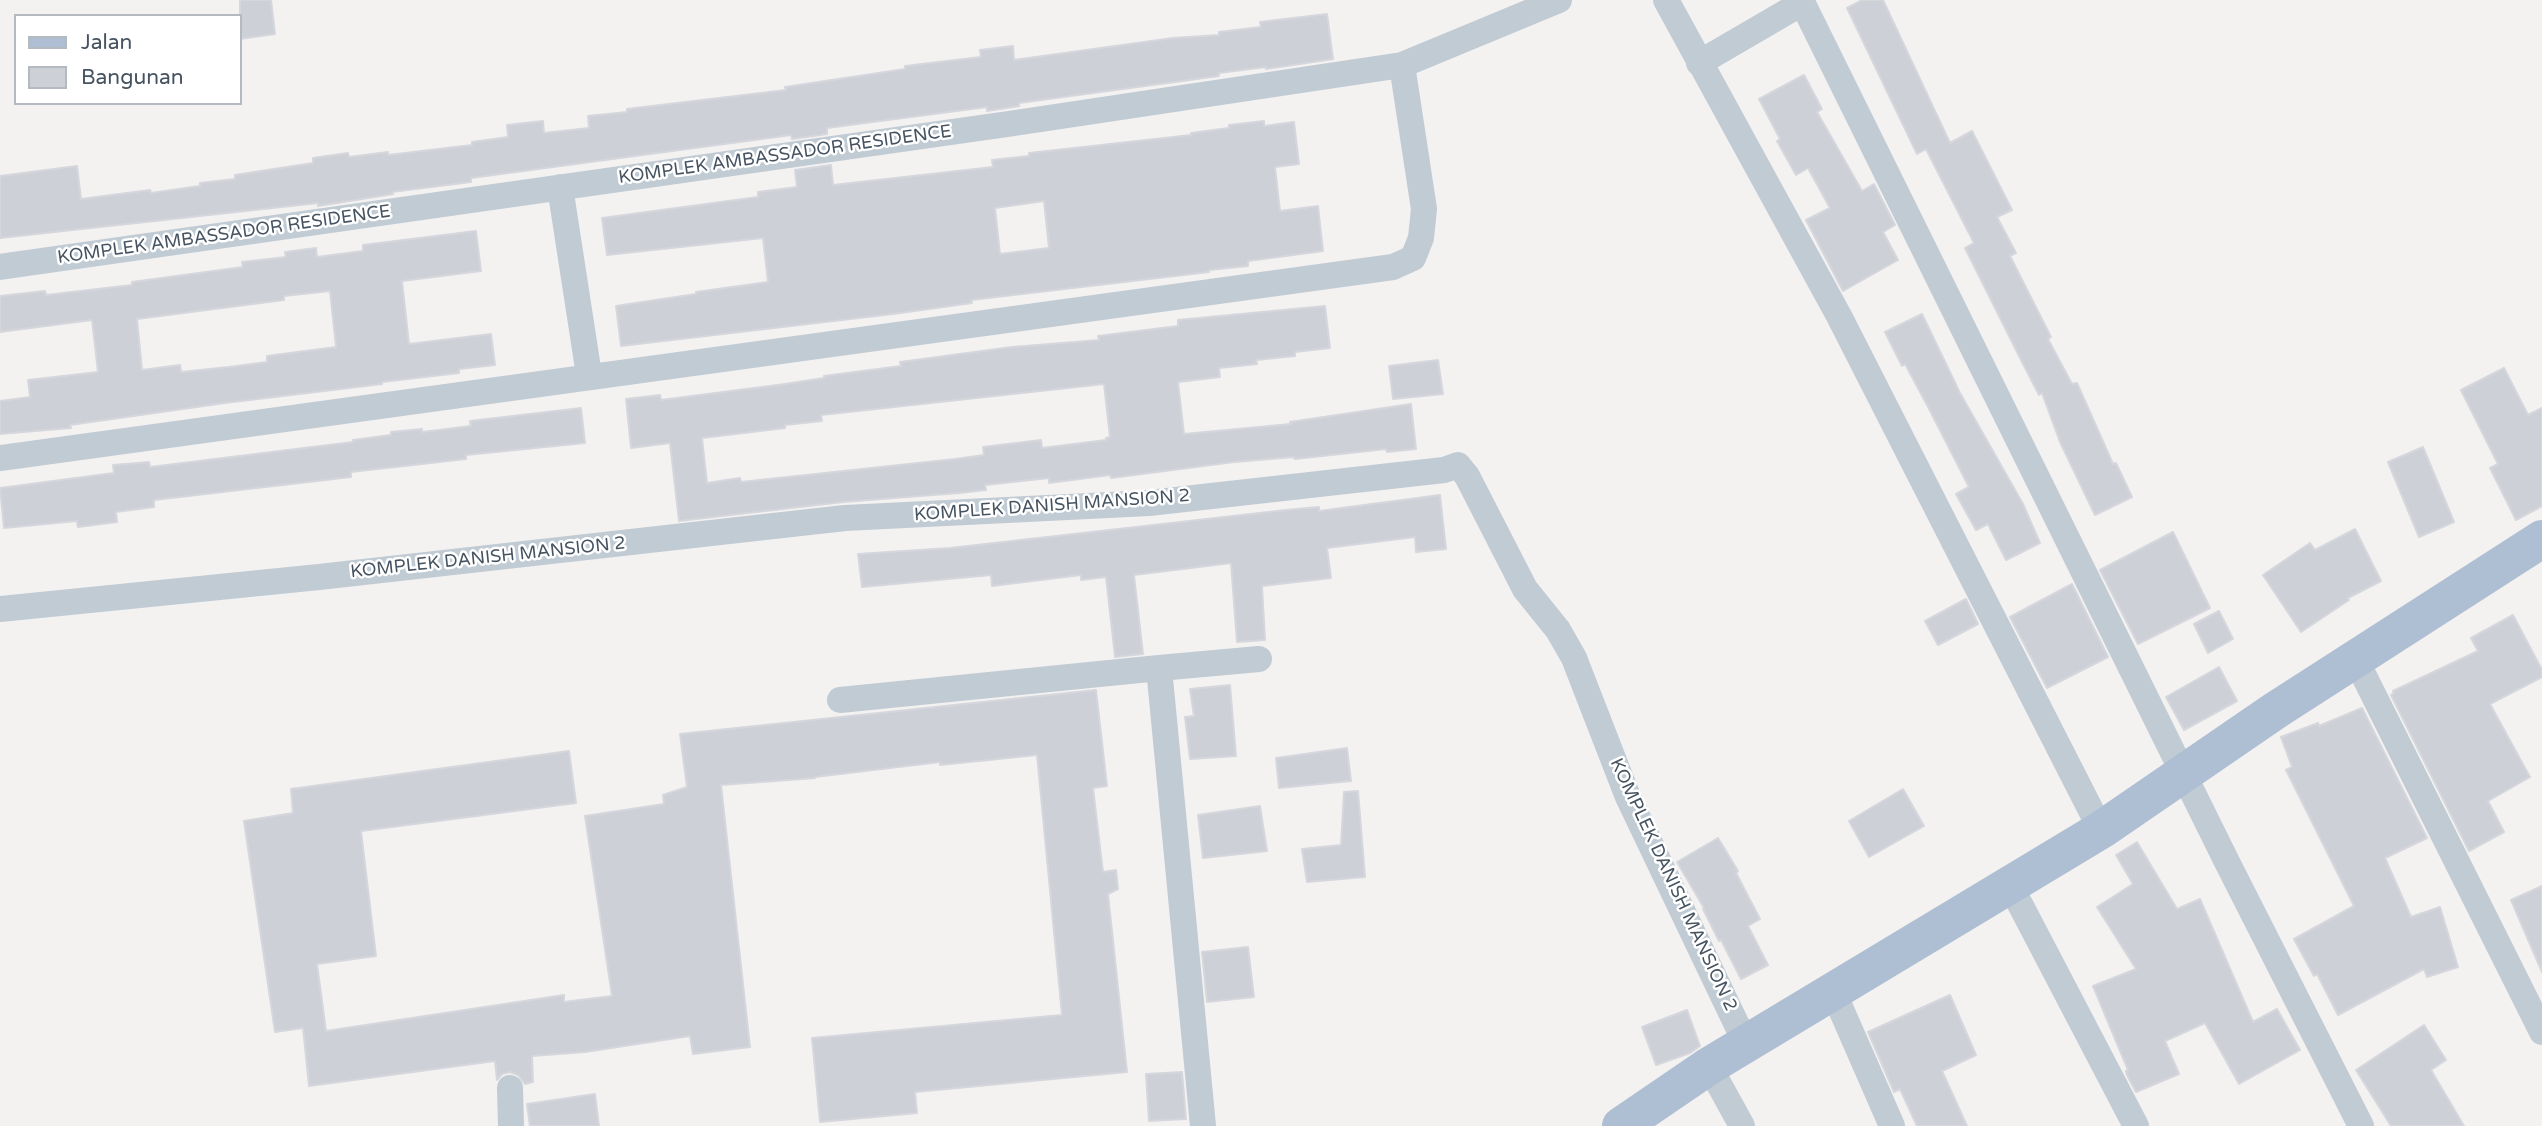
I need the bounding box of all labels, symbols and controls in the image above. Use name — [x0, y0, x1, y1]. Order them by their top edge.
legend — [14, 14, 242, 105]
text: Jalan — [81, 30, 132, 55]
text: Bangunan — [81, 65, 184, 90]
street label: KOMPLEK AMBASSADOR RESIDENCE — [617, 121, 953, 189]
street label: KOMPLEK AMBASSADOR RESIDENCE — [56, 201, 392, 269]
street label: KOMPLEK DANISH MANSION 2 — [913, 486, 1191, 526]
street label: KOMPLEK DANISH MANSION 2 — [349, 533, 627, 583]
street label: KOMPLEK DANISH MANSION 2 — [1605, 755, 1741, 1015]

